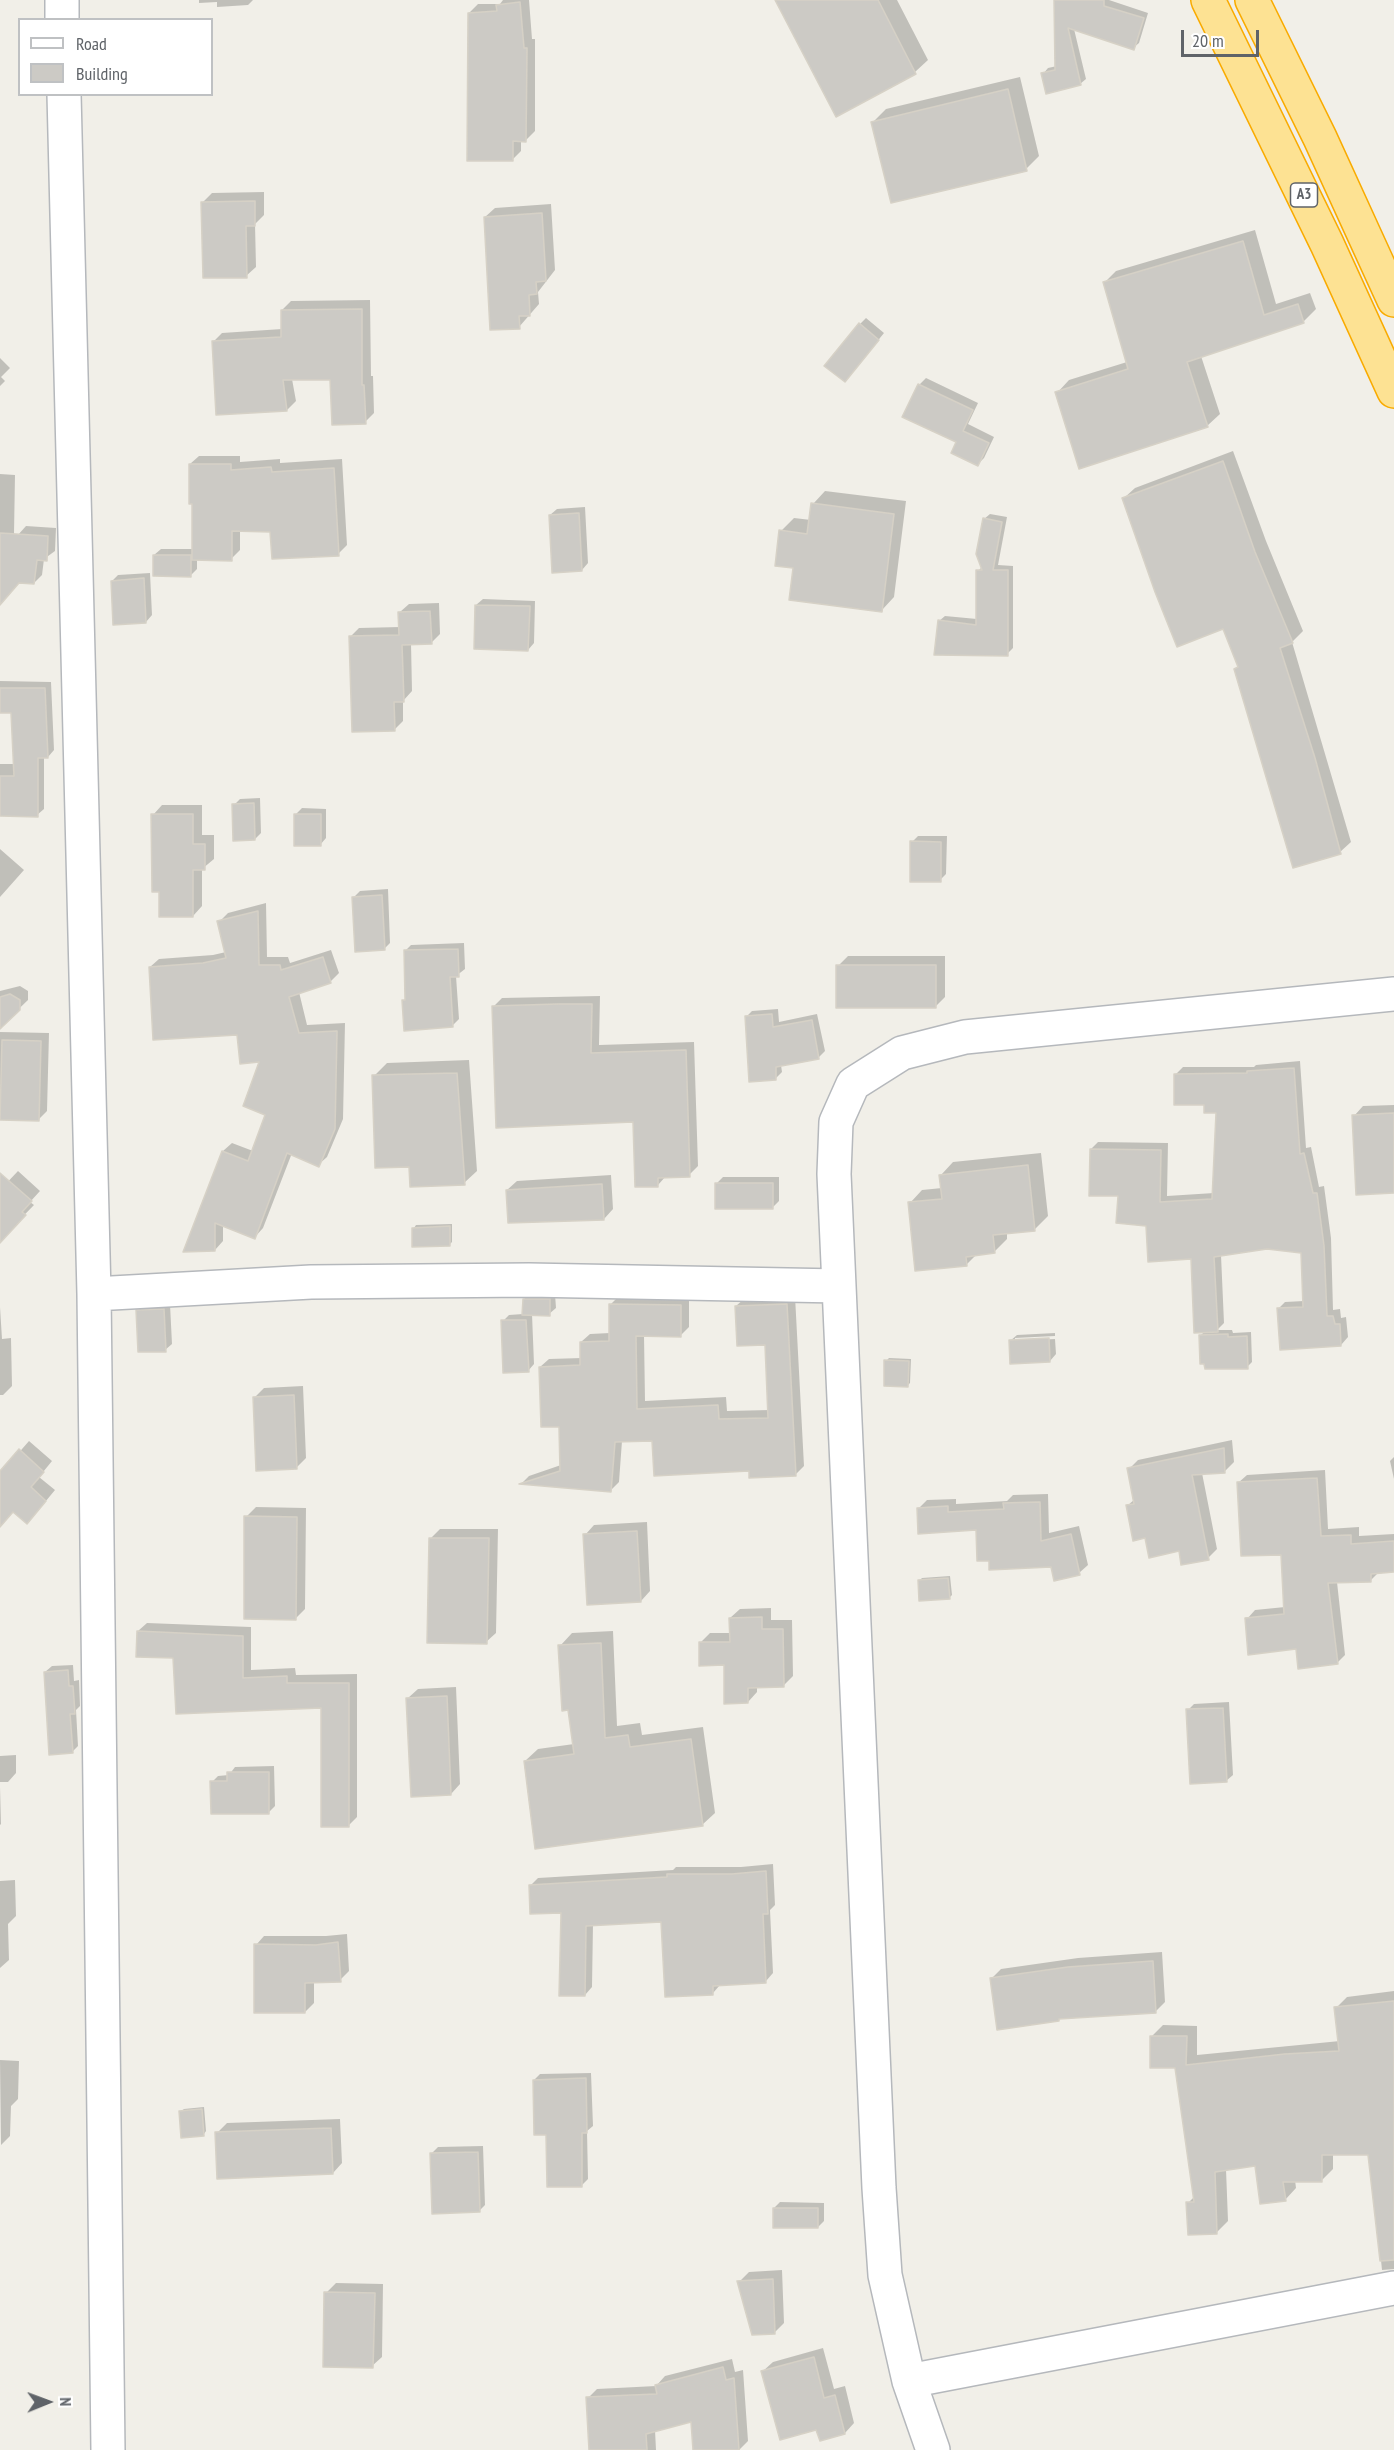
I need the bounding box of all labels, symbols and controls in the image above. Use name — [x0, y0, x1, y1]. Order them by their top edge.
legend — [18, 18, 213, 96]
scale bar — [1184, 18, 1262, 56]
text: 20 m — [1192, 29, 1224, 52]
text: Road — [76, 32, 107, 55]
text: Building — [76, 62, 128, 85]
road number: A3 — [1290, 183, 1318, 207]
north arrow — [18, 2372, 78, 2432]
text: N — [56, 2397, 76, 2406]

